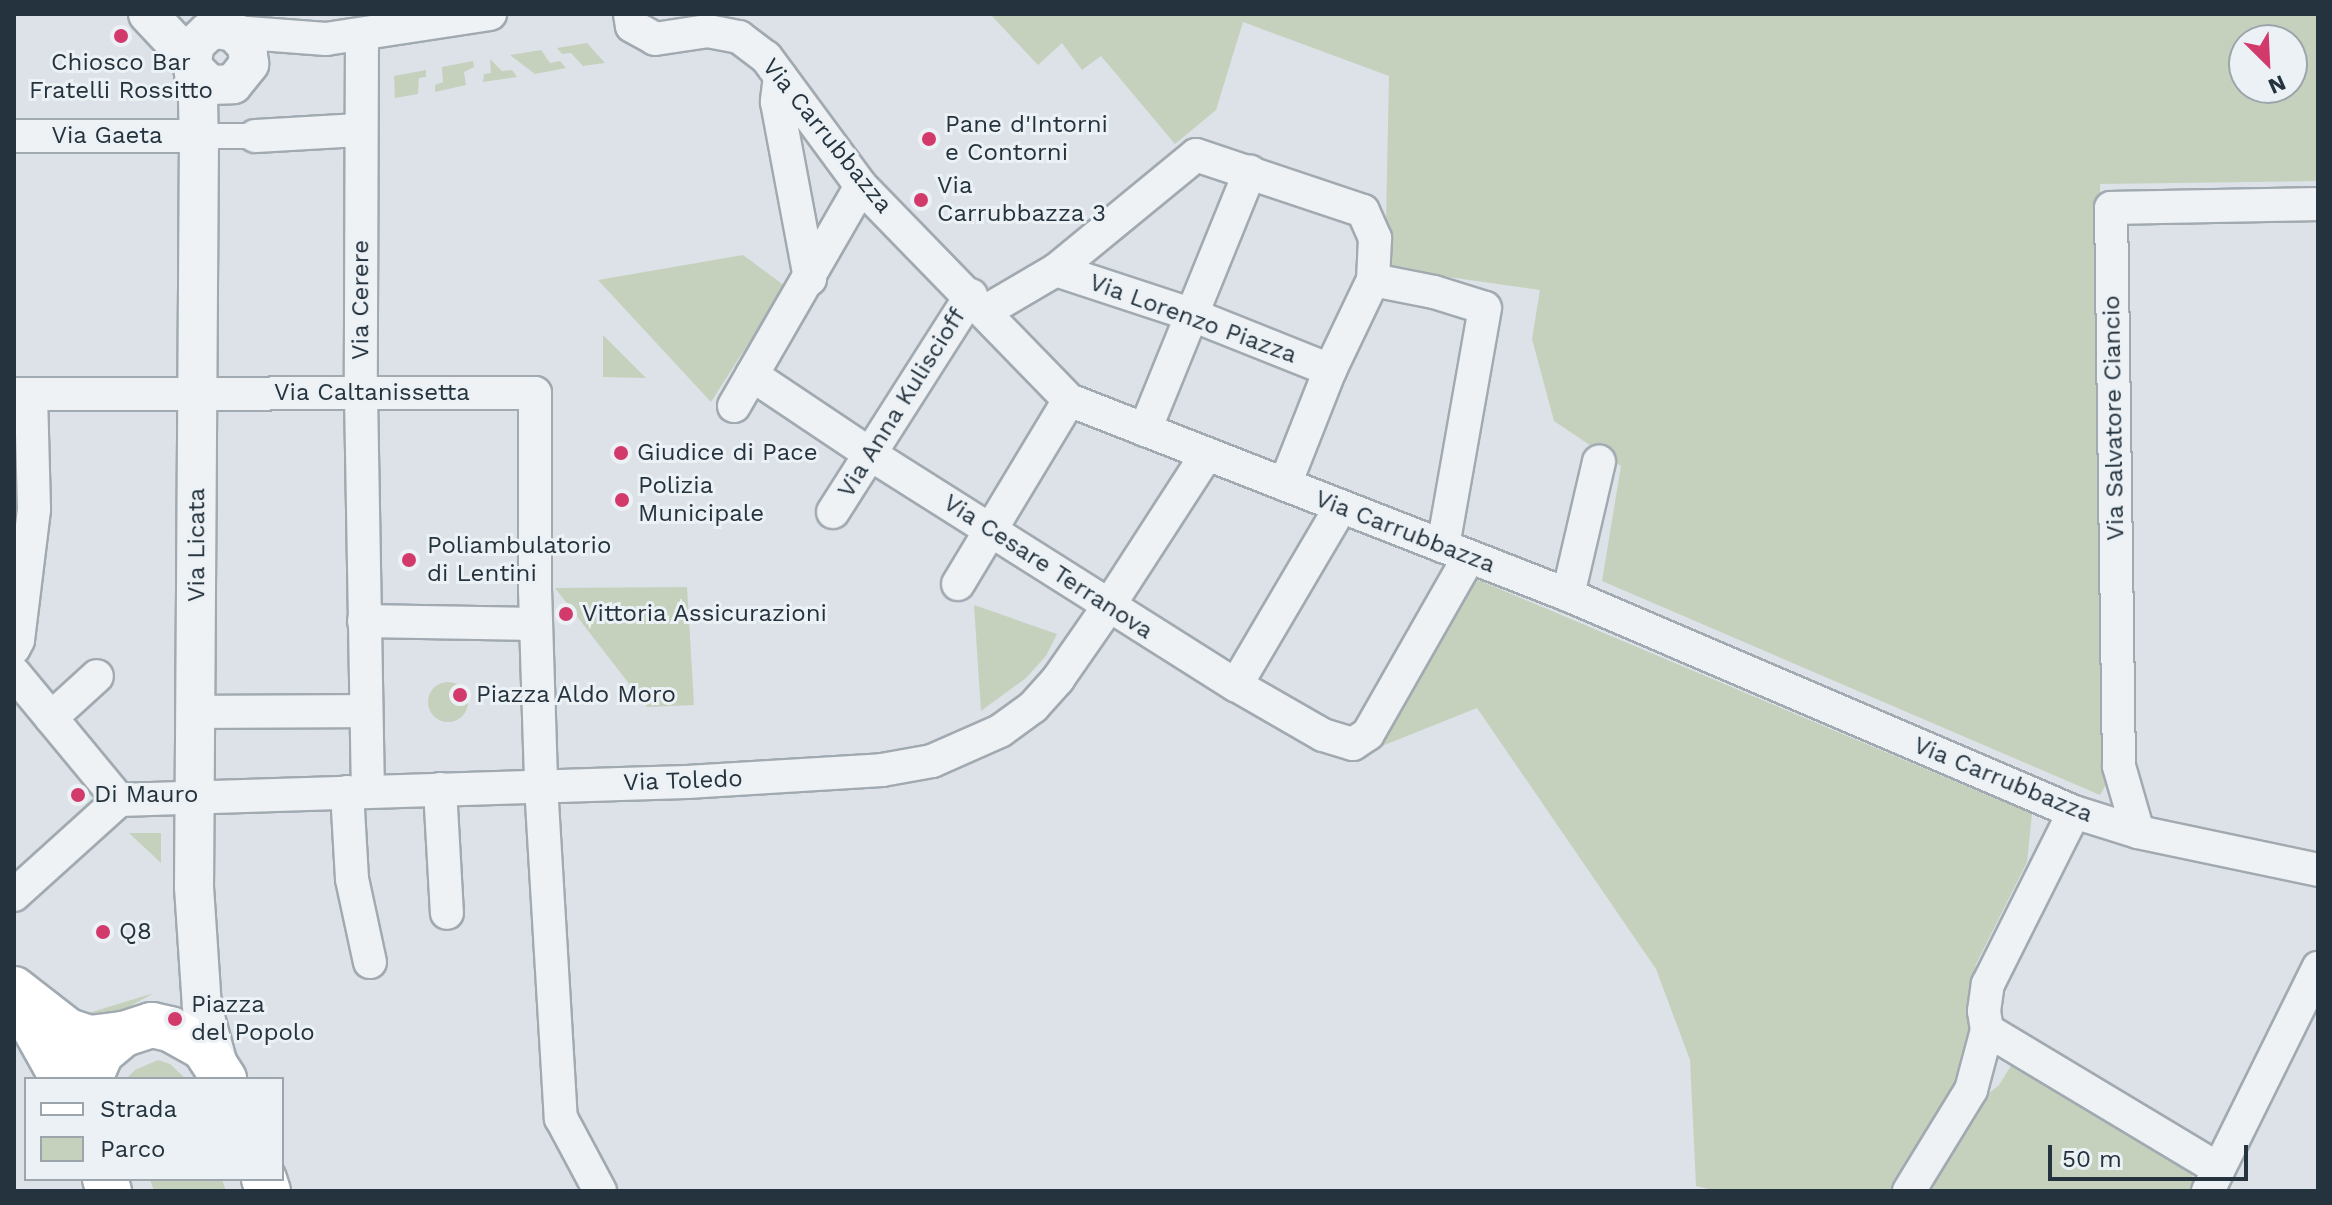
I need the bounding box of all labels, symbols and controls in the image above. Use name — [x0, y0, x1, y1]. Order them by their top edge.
north arrow — [2228, 24, 2308, 104]
marker: Chiosco Bar Fratelli Rossitto — [112, 27, 130, 45]
place label: Chiosco Bar Fratelli Rossitto — [29, 49, 213, 105]
street label: Via Carrubbazza — [756, 53, 898, 219]
text: N — [2265, 70, 2290, 99]
place label: Pane d'Intorni e Contorni — [945, 111, 1108, 167]
street label: Via Gaeta — [51, 122, 163, 150]
marker: Pane d'Intorni e Contorni — [920, 130, 938, 148]
place label: Via Carrubbazza 3 — [937, 172, 1107, 228]
marker: Via Carrubbazza 3 — [912, 191, 930, 209]
street label: Via Cerere — [347, 240, 375, 360]
street label: Via Lorenzo Piazza — [1085, 268, 1301, 370]
street label: Via Salvatore Ciancio — [2097, 295, 2131, 541]
street label: Via Anna Kuliscioff — [831, 302, 973, 504]
street label: Via Caltanissetta — [274, 379, 470, 407]
place label: Giudice di Pace — [637, 439, 818, 467]
marker: Giudice di Pace — [612, 444, 630, 462]
place label: Polizia Municipale — [638, 472, 764, 528]
street label: Via Carrubbazza — [1311, 484, 1499, 580]
street label: Via Licata — [183, 488, 211, 602]
street label: Via Cesare Terranova — [937, 488, 1159, 646]
marker: Polizia Municipale — [613, 491, 631, 509]
place label: Poliambulatorio di Lentini — [427, 532, 611, 588]
marker: Poliambulatorio di Lentini — [398, 549, 420, 571]
place label: Vittoria Assicurazioni — [582, 600, 828, 628]
marker: Vittoria Assicurazioni — [557, 605, 575, 623]
place label: Piazza Aldo Moro — [476, 681, 677, 709]
marker: Piazza Aldo Moro — [451, 686, 469, 704]
street label: Via Carrubbazza — [1909, 731, 2097, 829]
street label: Via Toledo — [622, 765, 744, 797]
place label: Di Mauro — [94, 781, 198, 809]
marker: Di Mauro — [69, 786, 87, 804]
place label: Q8 — [119, 918, 152, 946]
marker: Q8 — [94, 923, 112, 941]
place label: Piazza del Popolo — [191, 991, 315, 1047]
marker: Piazza del Popolo — [166, 1010, 184, 1028]
legend — [24, 1077, 284, 1181]
text: Strada — [100, 1095, 177, 1123]
scale bar — [2052, 1129, 2252, 1179]
text: Parco — [100, 1135, 165, 1163]
text: 50 m — [2062, 1145, 2122, 1173]

